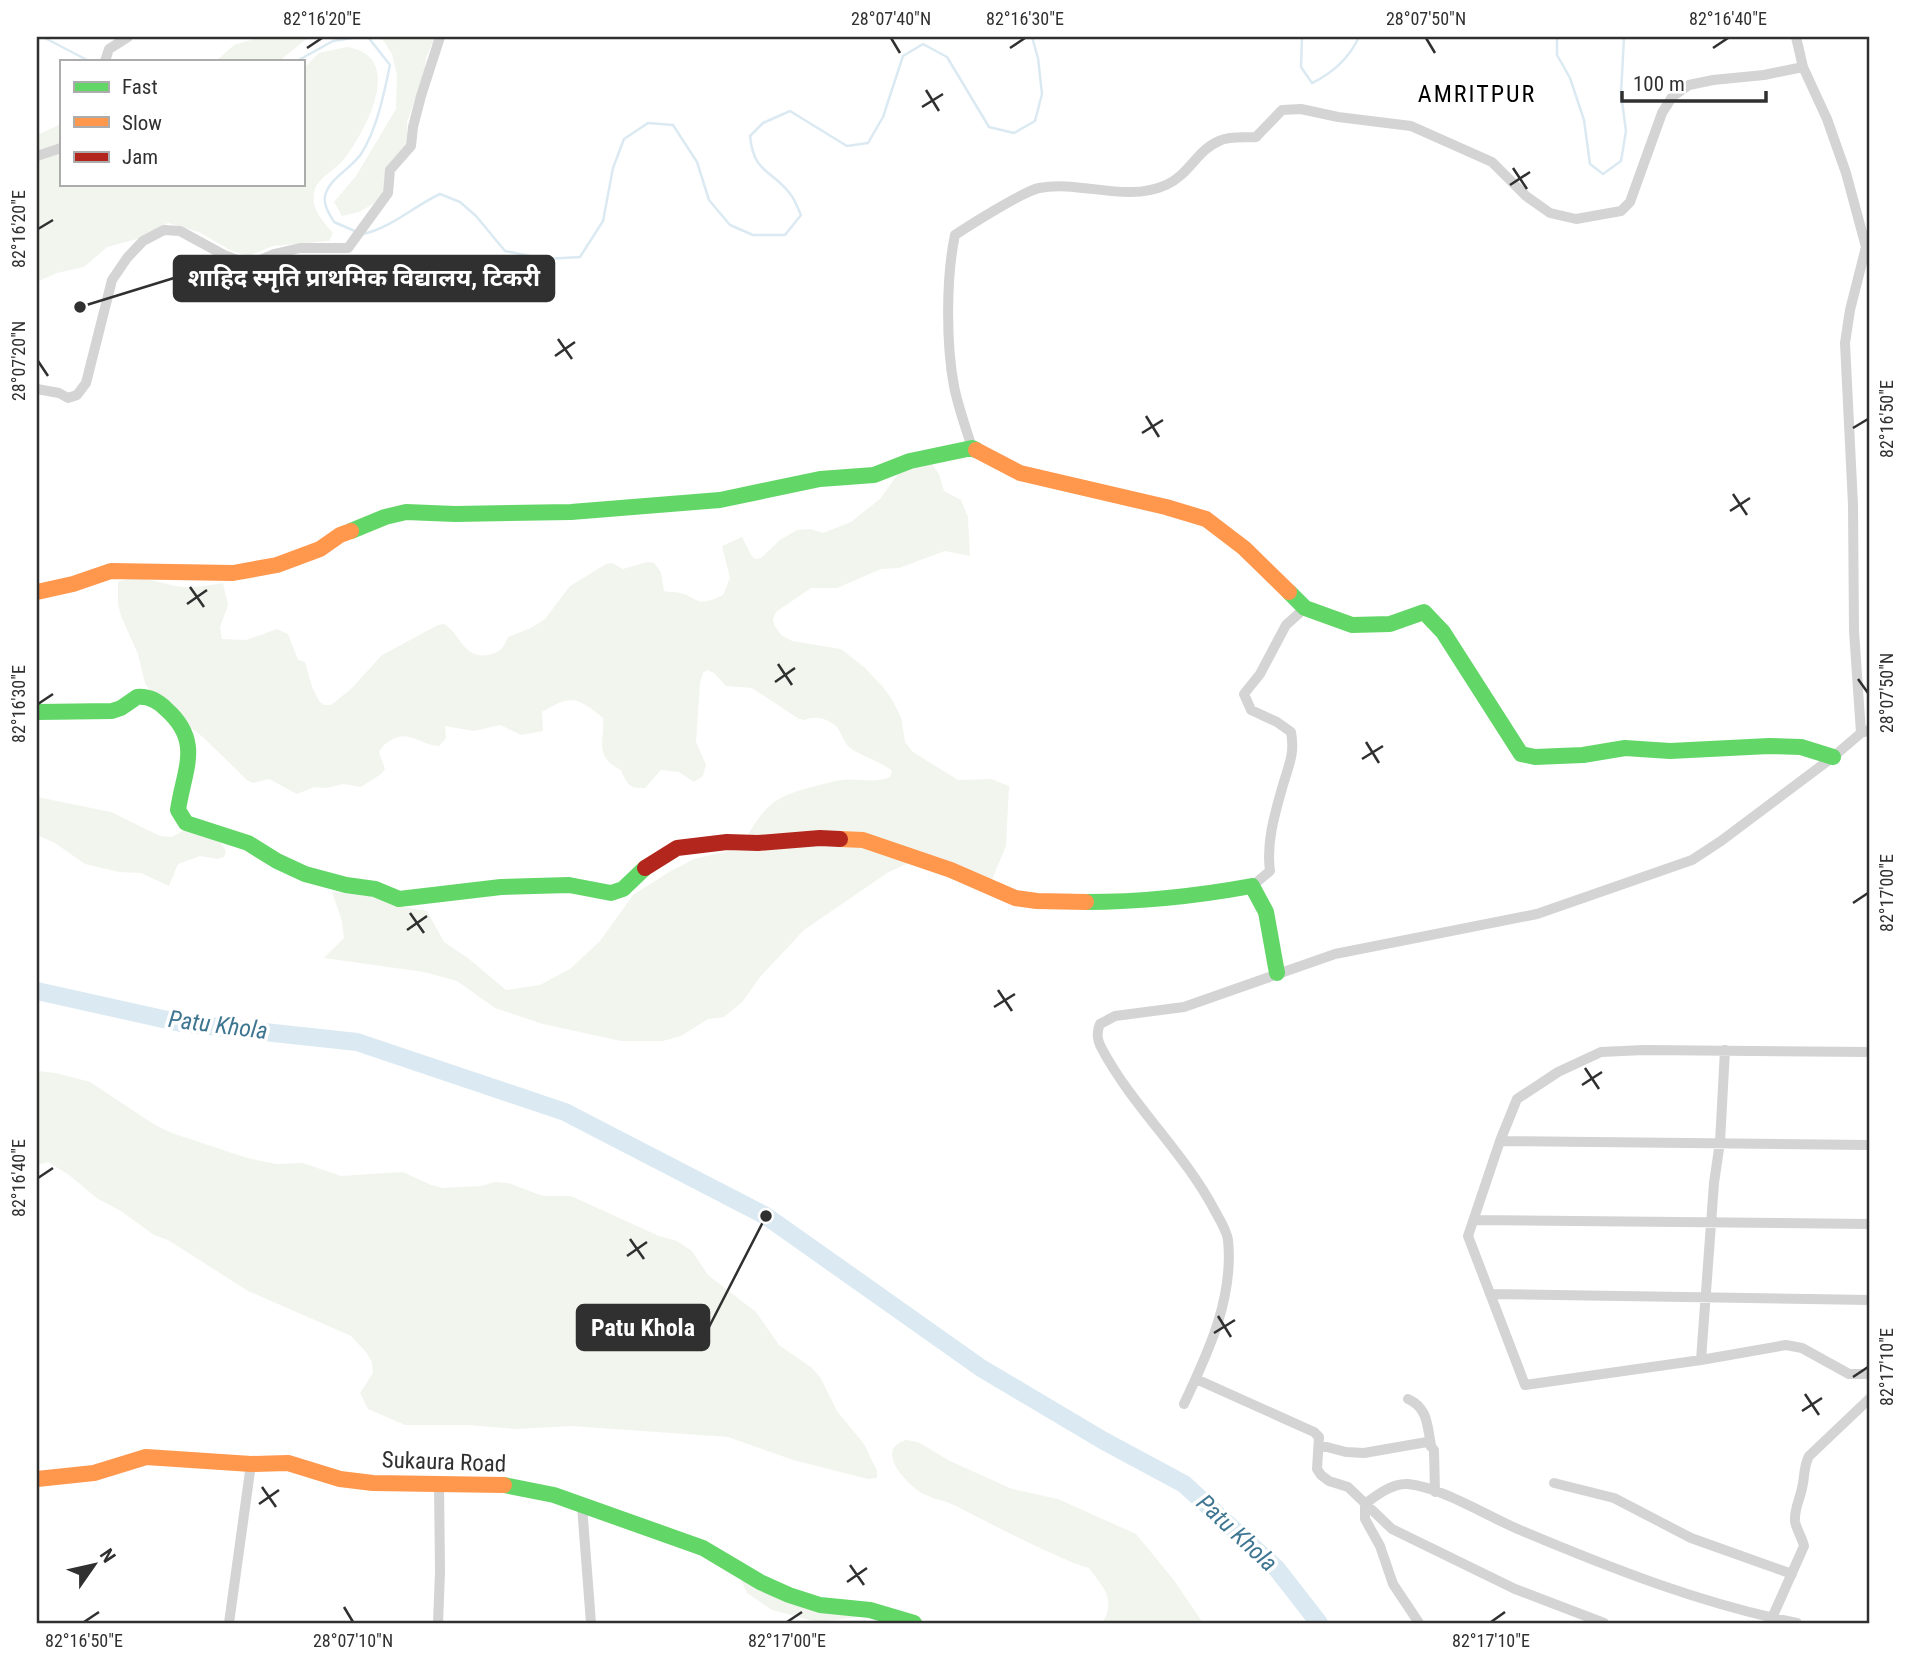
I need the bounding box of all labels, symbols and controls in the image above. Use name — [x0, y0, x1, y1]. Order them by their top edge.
text: 82°16'20"E — [283, 8, 361, 29]
text: 28°07'40"N — [851, 8, 931, 29]
text: 82°16'30"E — [986, 8, 1064, 29]
text: 28°07'50"N — [1386, 8, 1466, 29]
text: 82°16'40"E — [1689, 8, 1767, 29]
legend — [60, 60, 304, 186]
scale bar — [1622, 60, 1766, 104]
text: 100 m — [1633, 72, 1685, 96]
text: Fast — [122, 75, 158, 99]
district label: AMRITPUR — [1418, 80, 1536, 108]
text: Slow — [122, 111, 162, 135]
text: Jam — [122, 145, 158, 169]
text: 82°16'20"E — [8, 190, 29, 268]
callout: शाहिद स्मृति प्राथमिक विद्यालय, टिकरी — [174, 256, 554, 301]
text: शाहिद स्मृति प्राथमिक विद्यालय, टिकरी — [188, 264, 541, 293]
text: 28°07'20"N — [8, 321, 29, 401]
text: 82°16'50"E — [1876, 380, 1897, 458]
text: 28°07'50"N — [1876, 653, 1897, 733]
text: 82°16'30"E — [8, 665, 29, 743]
text: 82°17'00"E — [1876, 854, 1897, 932]
water label: Patu Khola — [167, 1005, 269, 1045]
text: 82°16'40"E — [8, 1139, 29, 1217]
callout: Patu Khola — [577, 1305, 709, 1350]
text: Patu Khola — [591, 1314, 695, 1342]
text: 82°17'10"E — [1876, 1328, 1897, 1406]
street label: Sukaura Road — [381, 1446, 507, 1478]
water label: Patu Khola — [1191, 1489, 1283, 1577]
north arrow — [60, 1530, 130, 1600]
text: N — [95, 1545, 120, 1567]
text: 82°16'50"E — [45, 1630, 123, 1651]
text: 28°07'10"N — [313, 1630, 393, 1651]
text: 82°17'00"E — [748, 1630, 826, 1651]
text: 82°17'10"E — [1452, 1630, 1530, 1651]

